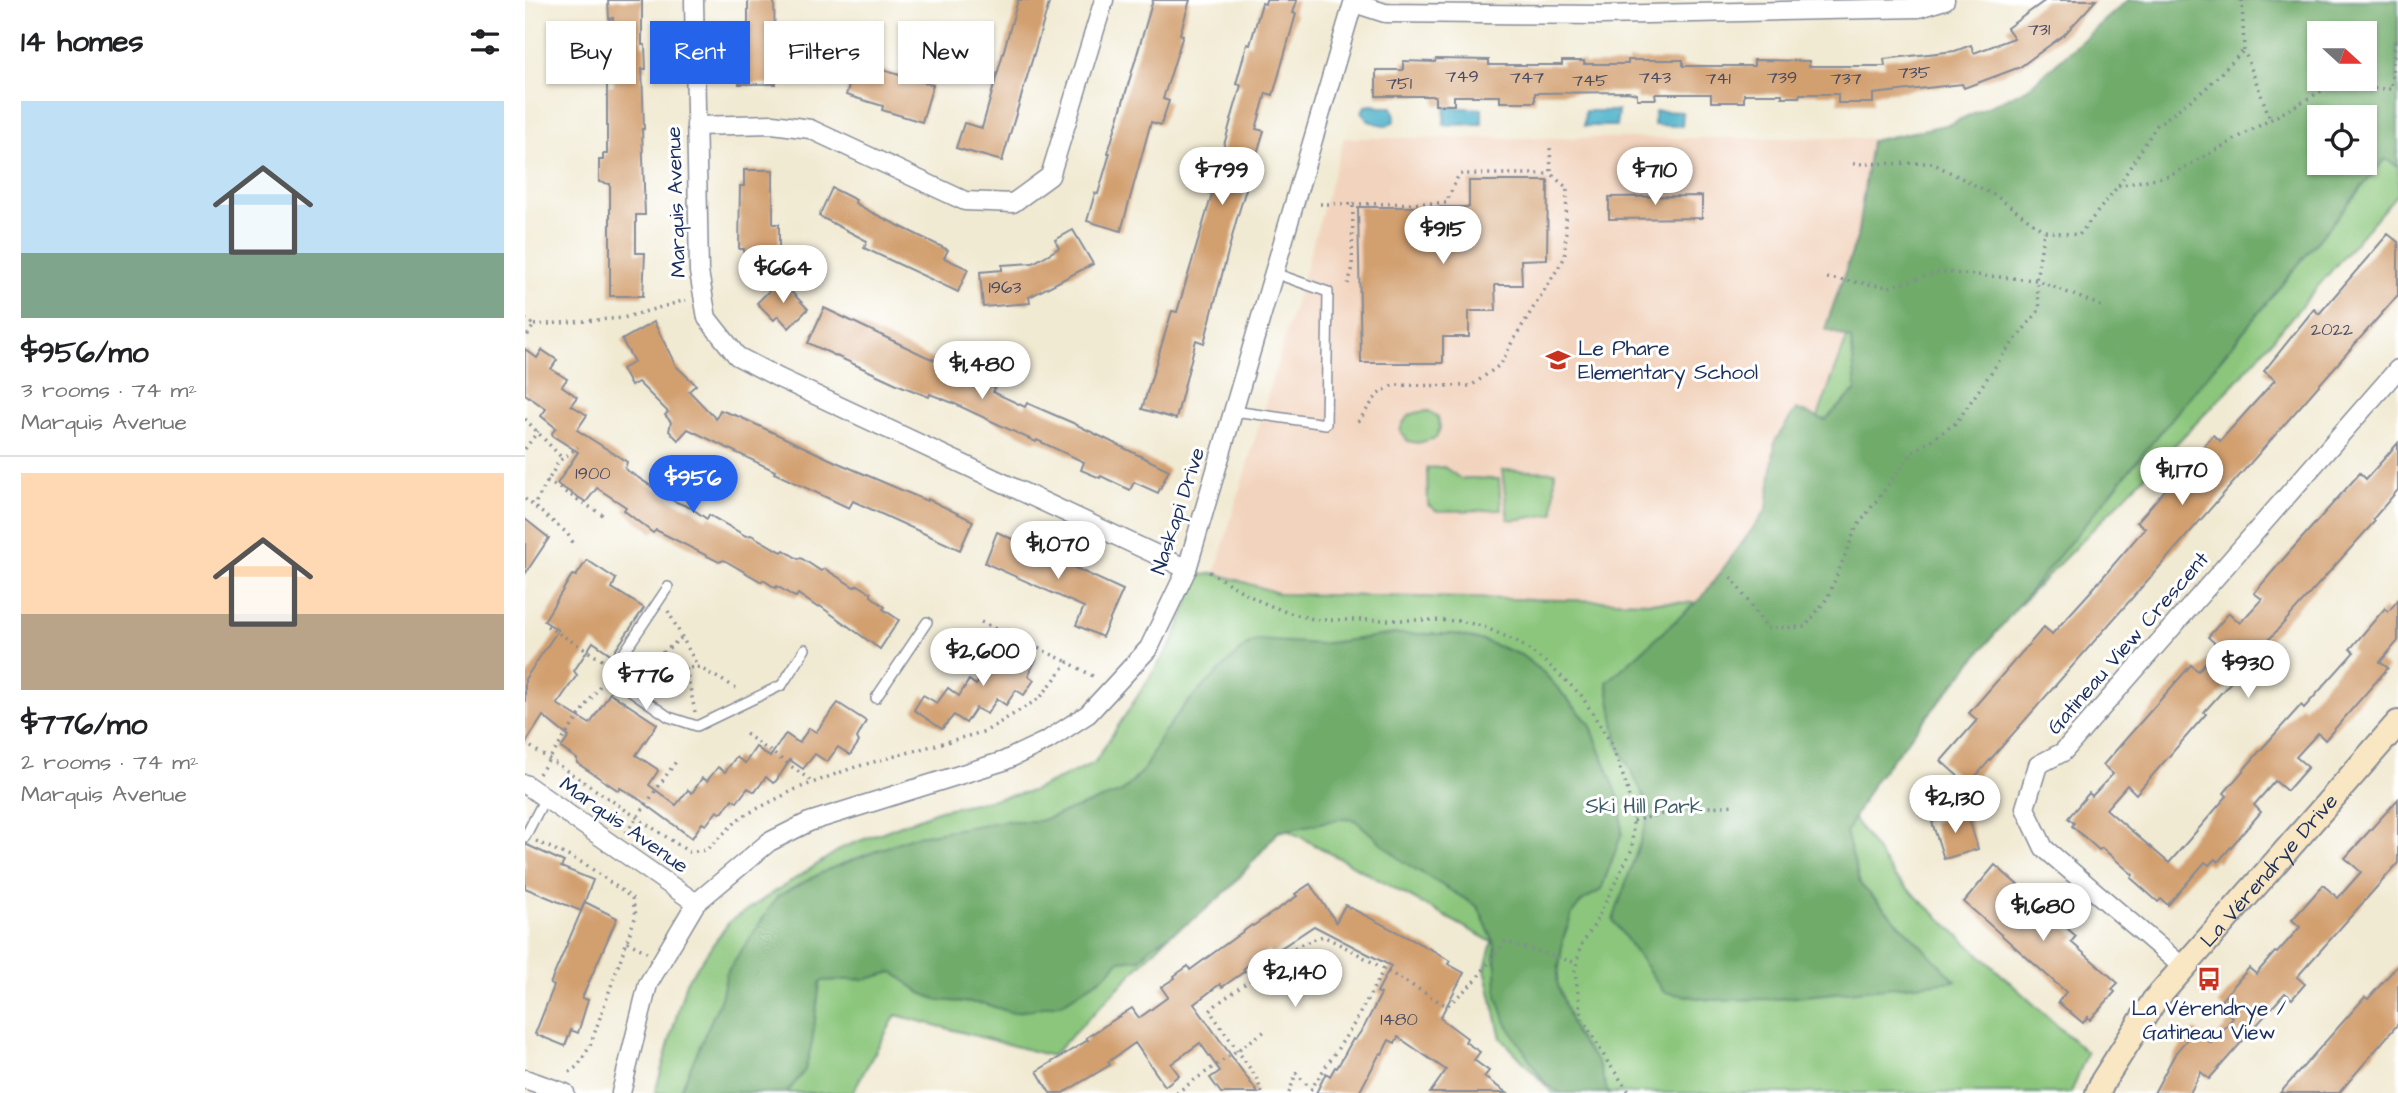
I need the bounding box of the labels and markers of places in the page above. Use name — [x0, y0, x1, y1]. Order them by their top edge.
pin: $799 — [1181, 148, 1263, 207]
pin: $710 — [1614, 148, 1696, 207]
pin: $915 — [1402, 206, 1484, 266]
pin: $664 — [742, 246, 824, 305]
place label: Le Phare Elementary School — [1578, 334, 1758, 389]
pin: $1,480 — [925, 342, 1039, 401]
school or university icon: Le Phare Elementary School — [1544, 346, 1572, 374]
pin: $1,170 — [2125, 448, 2239, 507]
pin: $956 — [652, 456, 734, 515]
pin: $1,070 — [1001, 522, 1115, 581]
pin: $2,600 — [926, 628, 1040, 688]
pin: $930 — [2207, 640, 2289, 700]
pin: $776 — [605, 652, 687, 712]
pin: $2,130 — [1898, 776, 2012, 835]
pin: $1,680 — [1986, 884, 2100, 943]
pin: $2,140 — [1238, 950, 1352, 1009]
bus stop icon: La Vérendrye / Gatineau View — [2195, 965, 2223, 993]
place label: La Vérendrye / Gatineau View — [2132, 994, 2287, 1047]

